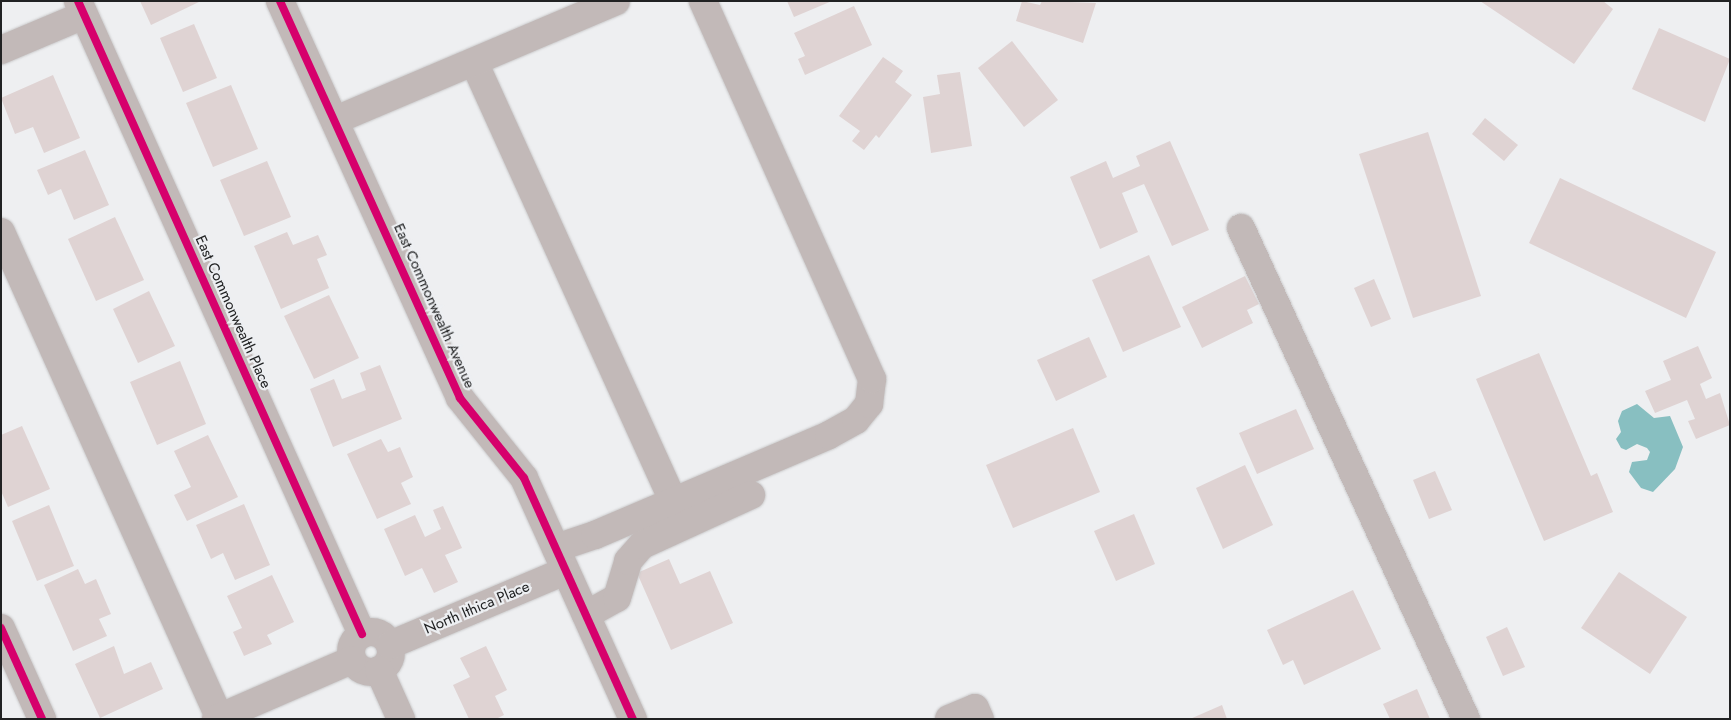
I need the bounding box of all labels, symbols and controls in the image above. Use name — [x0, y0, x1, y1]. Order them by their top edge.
street label: East Commonwealth Avenue — [389, 221, 479, 391]
street label: East Commonwealth Place — [191, 233, 275, 391]
street label: North Ithica Place — [422, 578, 532, 638]

